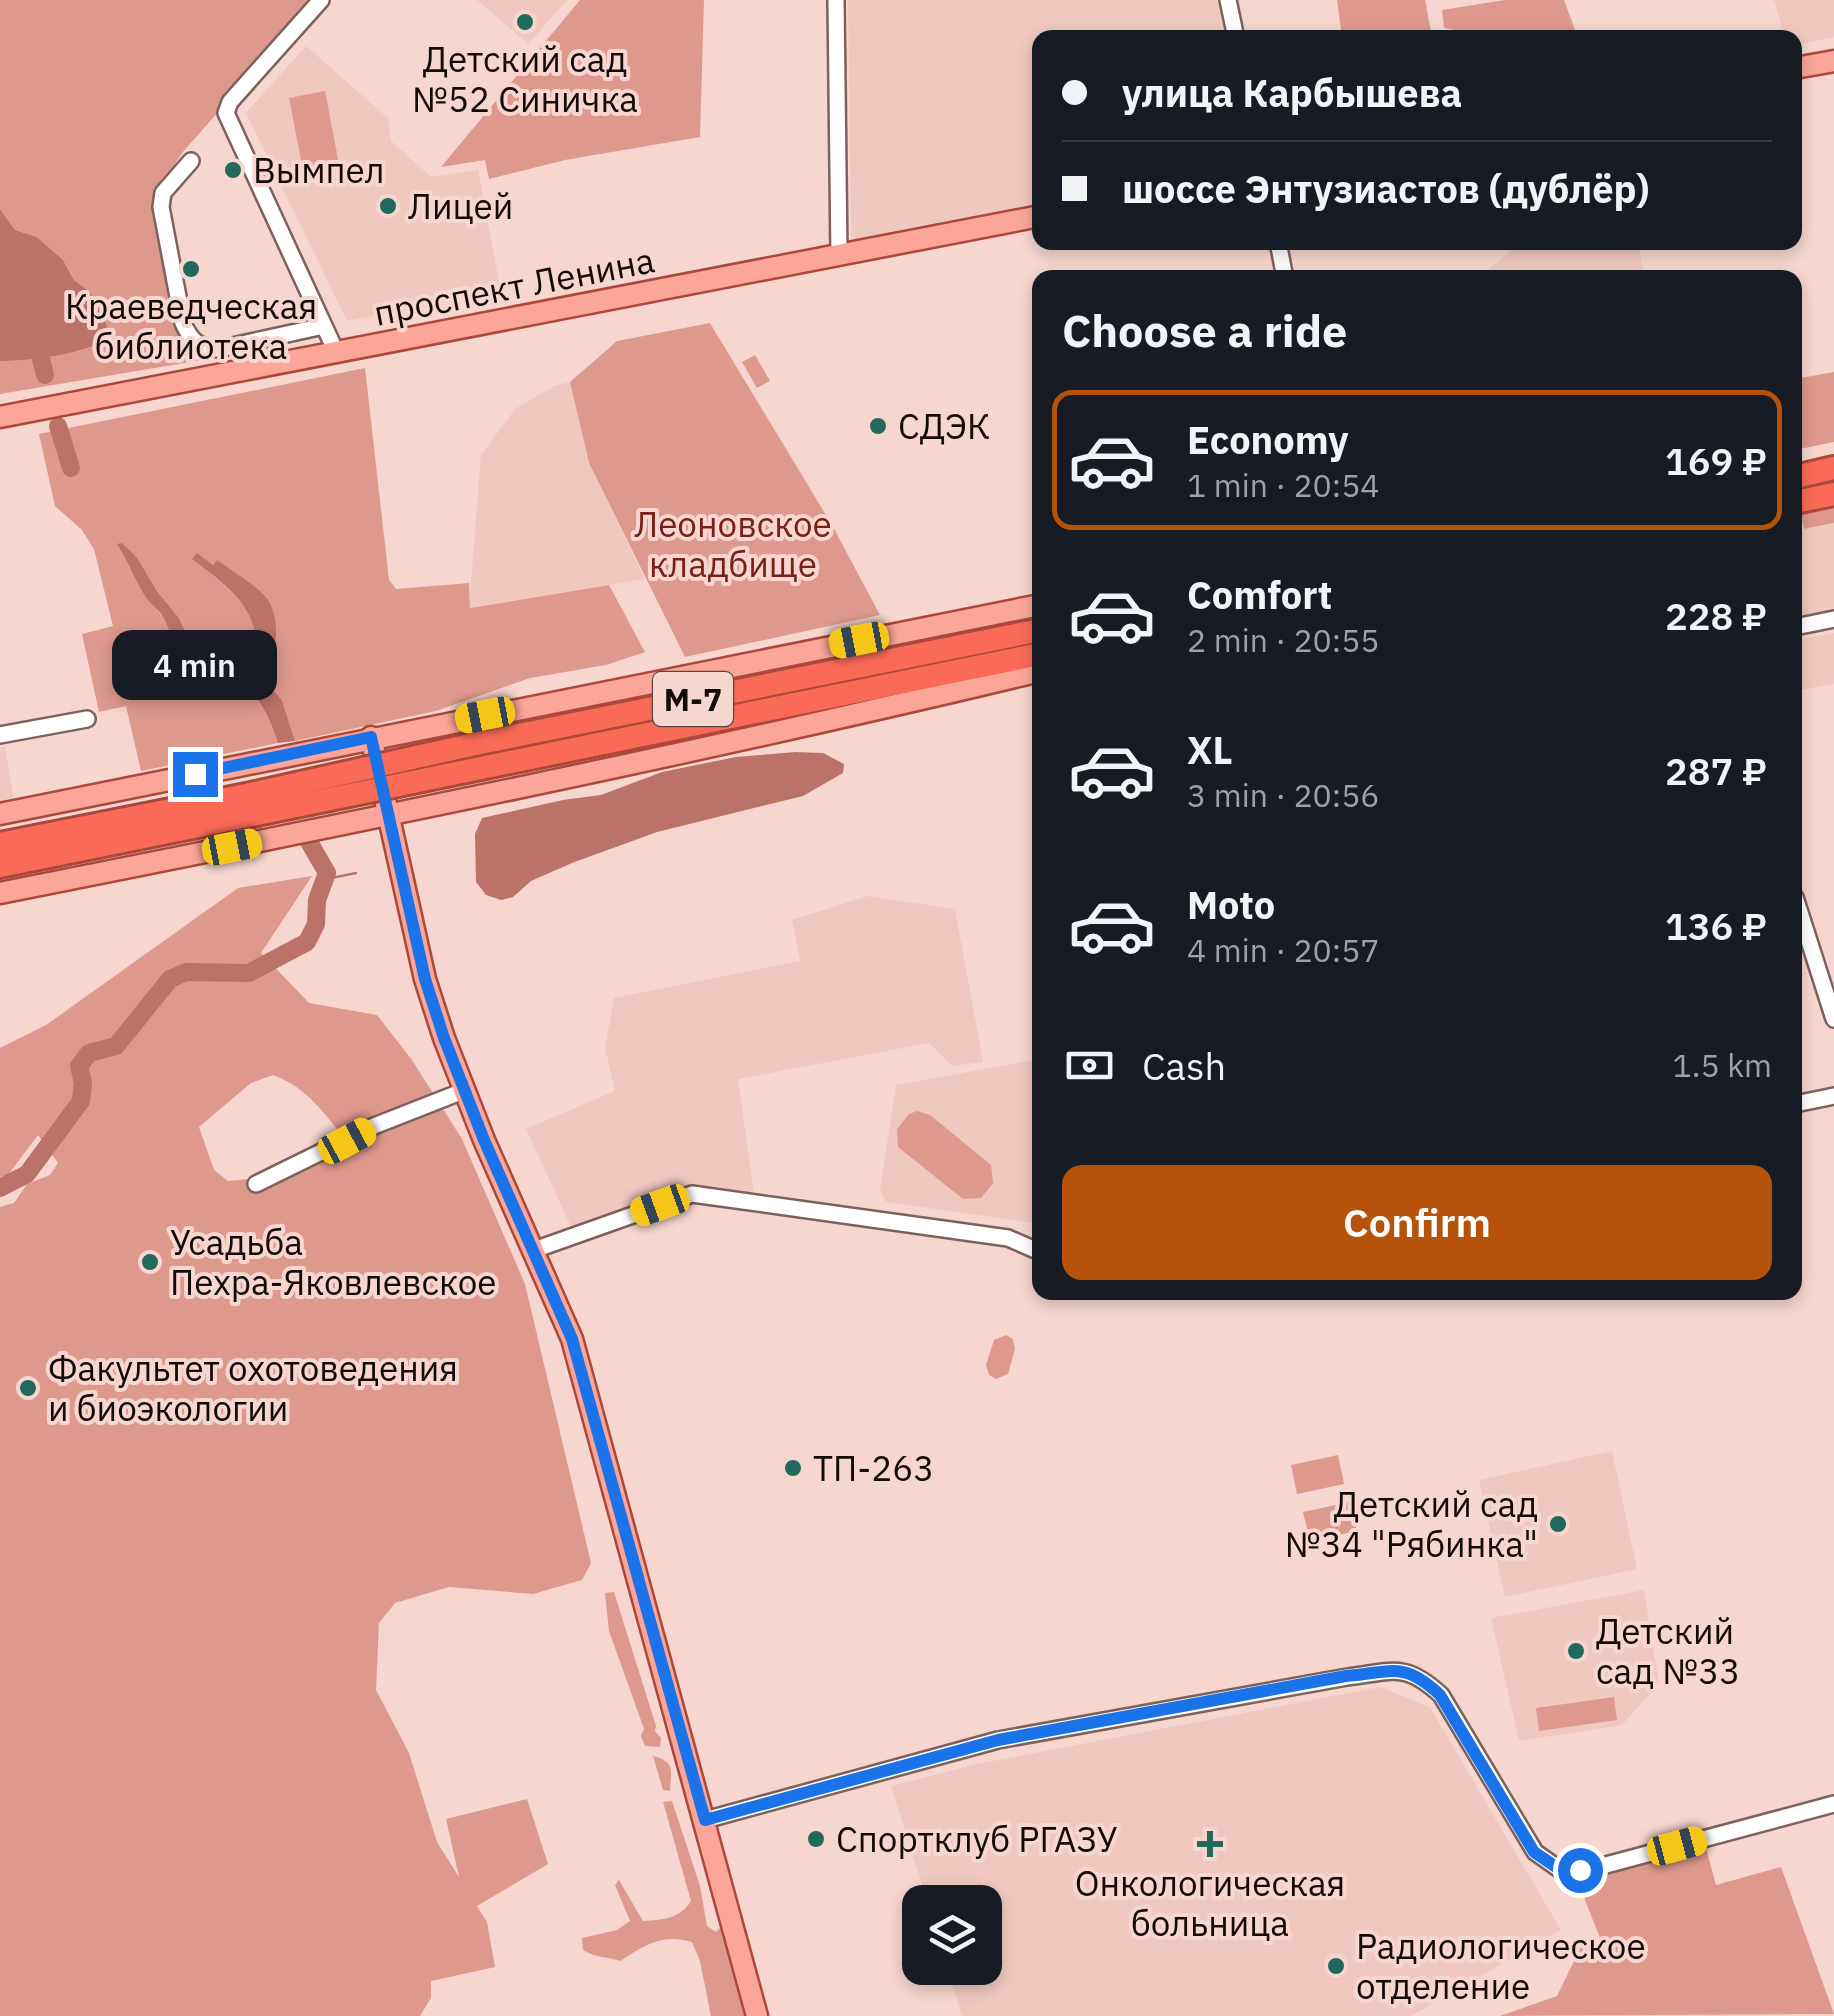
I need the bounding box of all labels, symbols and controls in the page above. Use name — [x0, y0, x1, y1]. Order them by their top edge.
marker: Детский сад №52 Синичка — [514, 11, 536, 33]
place label: Детский сад №52 Синичка — [412, 36, 638, 122]
text: улица Карбышева — [1122, 68, 1462, 117]
place label: Вымпел — [253, 147, 385, 193]
marker: Вымпел — [222, 159, 244, 181]
text: шоссе Энтузиастов (дублёр) — [1122, 164, 1649, 213]
place label: Лицей — [408, 183, 513, 229]
marker: Лицей — [377, 195, 399, 217]
street label: проспект Ленина — [370, 236, 658, 336]
marker: Краеведческая библиотека — [180, 258, 202, 280]
place label: Краеведческая библиотека — [65, 283, 317, 369]
text: Choose a ride — [1062, 301, 1347, 359]
place label: СДЭК — [898, 403, 990, 449]
marker: СДЭК — [867, 415, 889, 437]
icon: car — [1067, 415, 1157, 505]
text: Economy — [1187, 415, 1349, 464]
text: 169 ₽ — [1665, 436, 1767, 485]
text: 1 min · 20:54 — [1187, 464, 1380, 506]
park label: Леоновское кладбище — [634, 501, 832, 587]
icon: car — [1067, 570, 1157, 660]
text: Comfort — [1187, 570, 1332, 619]
text: 228 ₽ — [1665, 591, 1767, 640]
text: 2 min · 20:55 — [1187, 619, 1380, 661]
car — [827, 620, 891, 660]
callout: 4 min — [112, 629, 278, 699]
text: 4 min — [153, 644, 236, 686]
road number: М-7 — [653, 672, 733, 726]
car — [453, 695, 517, 735]
icon: car — [1067, 725, 1157, 815]
text: XL — [1187, 725, 1233, 774]
text: 287 ₽ — [1665, 746, 1767, 795]
route end — [173, 752, 218, 797]
text: 3 min · 20:56 — [1187, 774, 1380, 816]
car — [200, 827, 264, 867]
icon: car — [1067, 880, 1157, 970]
text: Moto — [1187, 880, 1275, 929]
text: 136 ₽ — [1665, 901, 1767, 950]
text: 4 min · 20:57 — [1187, 929, 1380, 971]
icon: cash — [1062, 1038, 1117, 1093]
text: Cash — [1142, 1041, 1226, 1090]
text: 1.5 km — [1673, 1044, 1772, 1086]
car — [313, 1114, 381, 1168]
button: Confirm — [1062, 1165, 1772, 1280]
car — [627, 1181, 693, 1229]
place label: Усадьба Пехра-Яковлевское — [170, 1219, 497, 1305]
marker: Усадьба Пехра-Яковлевское — [139, 1251, 161, 1273]
place label: Факультет охотоведения и биоэкологии — [48, 1345, 458, 1431]
marker: Факультет охотоведения и биоэкологии — [17, 1377, 39, 1399]
place label: ТП-263 — [813, 1445, 934, 1491]
marker: ТП-263 — [782, 1457, 804, 1479]
place label: Детский сад №34 "Рябинка" — [1285, 1481, 1538, 1567]
marker: Детский сад №34 "Рябинка" — [1547, 1513, 1569, 1535]
place label: Детский сад №33 — [1596, 1608, 1740, 1694]
marker: Детский сад №33 — [1565, 1640, 1587, 1662]
place label: Спортклуб РГАЗУ — [836, 1816, 1118, 1862]
car — [1644, 1824, 1710, 1868]
marker: Спортклуб РГАЗУ — [805, 1828, 827, 1850]
marker: Онкологическая больница — [1197, 1831, 1223, 1857]
route start — [1558, 1848, 1603, 1893]
place label: Онкологическая больница — [1075, 1860, 1345, 1946]
map controls — [902, 1885, 1002, 1985]
button: layers — [902, 1885, 1002, 1985]
place label: Радиологическое отделение — [1356, 1923, 1646, 2009]
marker: Радиологическое отделение — [1325, 1955, 1347, 1977]

